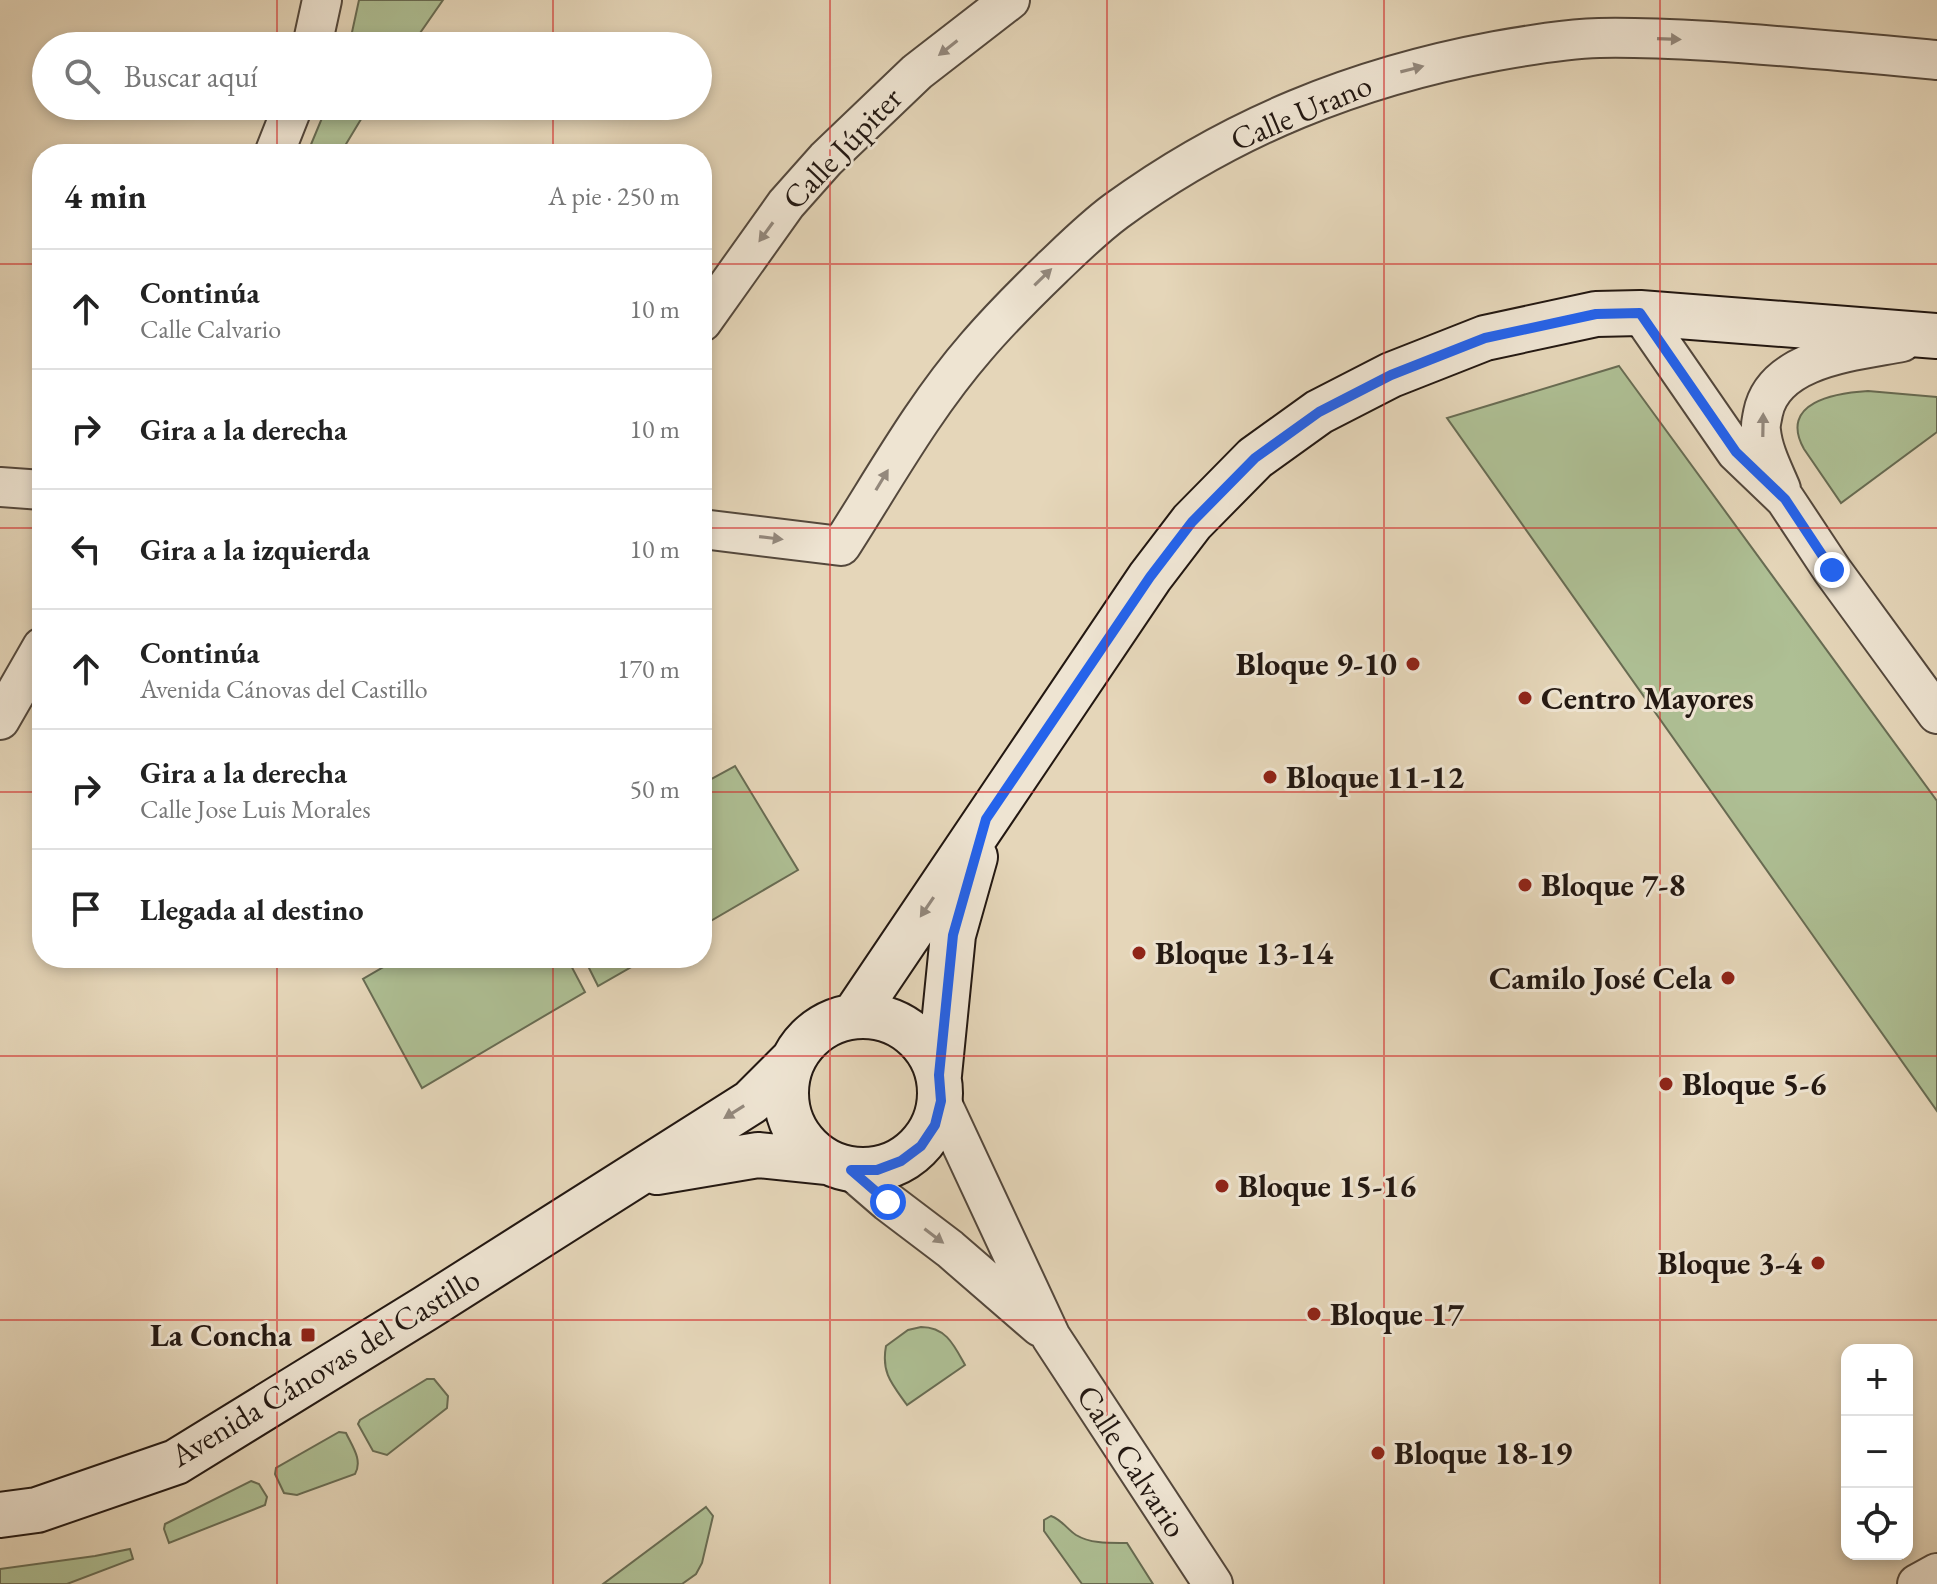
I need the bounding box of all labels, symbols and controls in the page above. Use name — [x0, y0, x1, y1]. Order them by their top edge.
search box — [32, 32, 712, 120]
one-way arrow — [1657, 33, 1682, 46]
one-way arrow — [938, 39, 958, 55]
icon: search — [60, 54, 104, 98]
text: Buscar aquí — [124, 57, 258, 96]
street label: Calle Urano — [1224, 63, 1378, 161]
one-way arrow — [1399, 63, 1424, 75]
street label: Calle Júpiter — [773, 77, 911, 218]
text: 4 min — [64, 174, 147, 218]
text: A pie · 250 m — [548, 179, 680, 213]
one-way arrow — [758, 221, 774, 242]
one-way arrow — [1033, 268, 1052, 287]
text: Continúa — [140, 273, 260, 312]
icon: ahead — [64, 287, 108, 331]
text: 10 m — [630, 292, 680, 326]
text: Calle Calvario — [140, 312, 281, 346]
icon: right — [64, 407, 108, 451]
text: Gira a la derecha — [140, 410, 347, 449]
text: 10 m — [630, 412, 680, 446]
one-way arrow — [1756, 412, 1769, 438]
one-way arrow — [875, 469, 889, 491]
icon: left — [64, 527, 108, 571]
text: Gira a la izquierda — [140, 530, 370, 569]
one-way arrow — [759, 531, 784, 544]
text: 10 m — [630, 532, 680, 566]
route end — [1814, 552, 1850, 588]
text: Continúa — [140, 633, 260, 672]
place label: Bloque 9-10 — [1236, 643, 1397, 685]
icon: ahead — [64, 647, 108, 691]
text: 170 m — [617, 652, 680, 686]
marker: Bloque 9-10 — [1404, 655, 1422, 673]
text: Avenida Cánovas del Castillo — [140, 672, 428, 706]
place label: Centro Mayores — [1541, 677, 1754, 719]
marker: Centro Mayores — [1516, 689, 1534, 707]
text: Gira a la derecha — [140, 753, 347, 792]
place label: Bloque 11-12 — [1286, 756, 1464, 798]
icon: right — [64, 767, 108, 811]
marker: Bloque 11-12 — [1261, 768, 1279, 786]
text: 50 m — [630, 772, 680, 806]
text: Calle Jose Luis Morales — [140, 792, 371, 826]
place label: Bloque 7-8 — [1541, 864, 1685, 906]
marker: Bloque 7-8 — [1516, 876, 1534, 894]
icon: arrive — [64, 887, 108, 931]
text: Llegada al destino — [140, 890, 364, 929]
one-way arrow — [920, 896, 935, 918]
place label: Bloque 13-14 — [1155, 932, 1334, 974]
marker: Bloque 13-14 — [1130, 944, 1148, 962]
place label: Camilo José Cela — [1489, 957, 1713, 999]
marker: Camilo José Cela — [1719, 969, 1737, 987]
place label: Bloque 5-6 — [1682, 1063, 1826, 1105]
marker: Bloque 5-6 — [1657, 1075, 1675, 1093]
one-way arrow — [724, 1105, 745, 1120]
place label: Bloque 15-16 — [1238, 1165, 1416, 1207]
marker: Bloque 15-16 — [1213, 1177, 1231, 1195]
route start — [870, 1184, 906, 1220]
one-way arrow — [923, 1228, 944, 1243]
place label: Bloque 3-4 — [1658, 1242, 1803, 1284]
marker: Bloque 3-4 — [1809, 1254, 1827, 1272]
street label: Avenida Cánovas del Castillo — [162, 1258, 488, 1477]
place label: Bloque 17 — [1330, 1293, 1464, 1335]
marker: Bloque 17 — [1305, 1305, 1323, 1323]
place label: La Concha — [150, 1314, 293, 1356]
marker: La Concha — [299, 1326, 317, 1344]
map controls — [1841, 1344, 1913, 1560]
button: + — [1841, 1344, 1913, 1416]
street label: Calle Calvario — [1067, 1377, 1197, 1545]
button: − — [1841, 1416, 1913, 1488]
place label: Bloque 18-19 — [1394, 1432, 1572, 1474]
marker: Bloque 18-19 — [1369, 1444, 1387, 1462]
button: locate — [1841, 1488, 1913, 1560]

